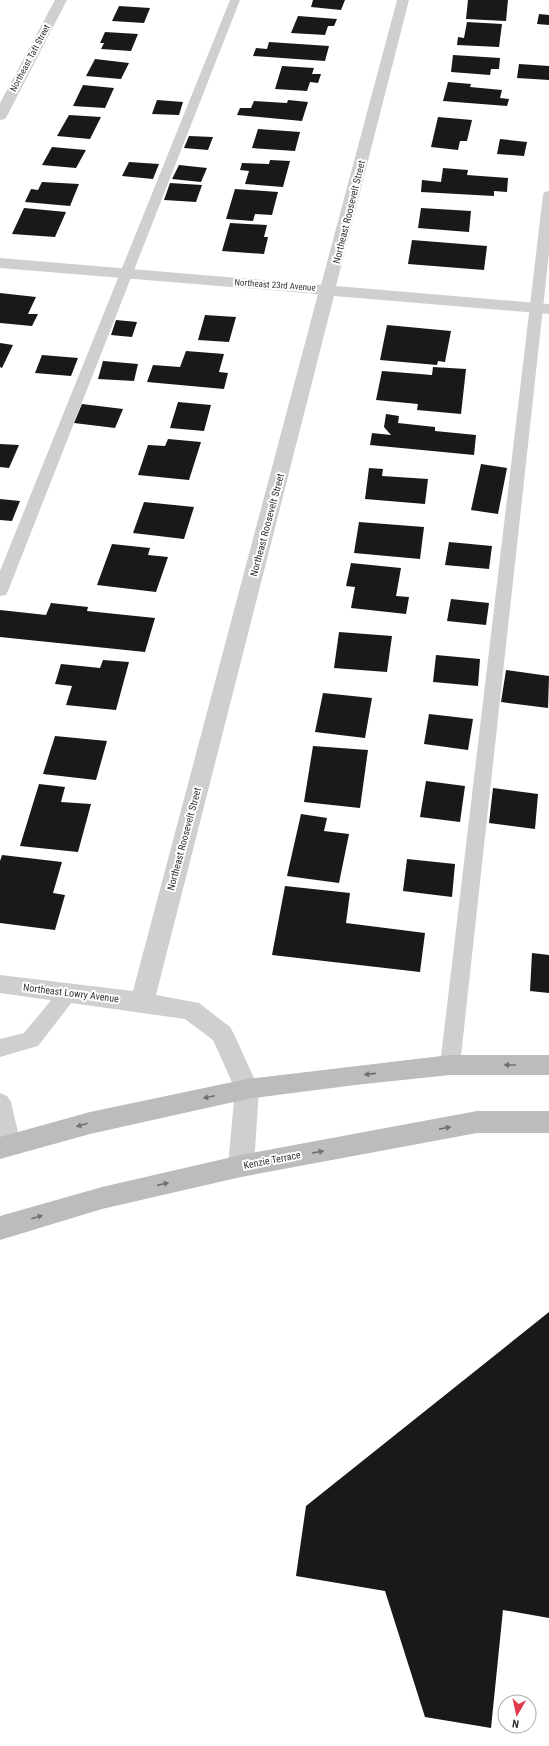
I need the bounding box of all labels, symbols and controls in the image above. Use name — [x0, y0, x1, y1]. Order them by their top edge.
street label: Northeast Taft Street — [8, 23, 52, 93]
street label: Northeast Roosevelt Street — [331, 159, 367, 265]
street label: Northeast 23rd Avenue — [234, 277, 316, 293]
street label: Northeast Roosevelt Street — [248, 472, 286, 578]
street label: Northeast Roosevelt Street — [165, 786, 203, 892]
street label: Northeast Lowry Avenue — [23, 982, 120, 1004]
one-way arrow — [503, 1062, 516, 1068]
one-way arrow — [364, 1070, 376, 1077]
one-way arrow — [203, 1095, 215, 1101]
one-way arrow — [76, 1122, 88, 1128]
one-way arrow — [439, 1124, 452, 1130]
one-way arrow — [311, 1148, 324, 1154]
street label: Kenzie Terrace — [243, 1149, 302, 1171]
one-way arrow — [157, 1181, 169, 1187]
one-way arrow — [32, 1214, 44, 1220]
north arrow — [497, 1694, 537, 1734]
text: N — [511, 1716, 520, 1730]

